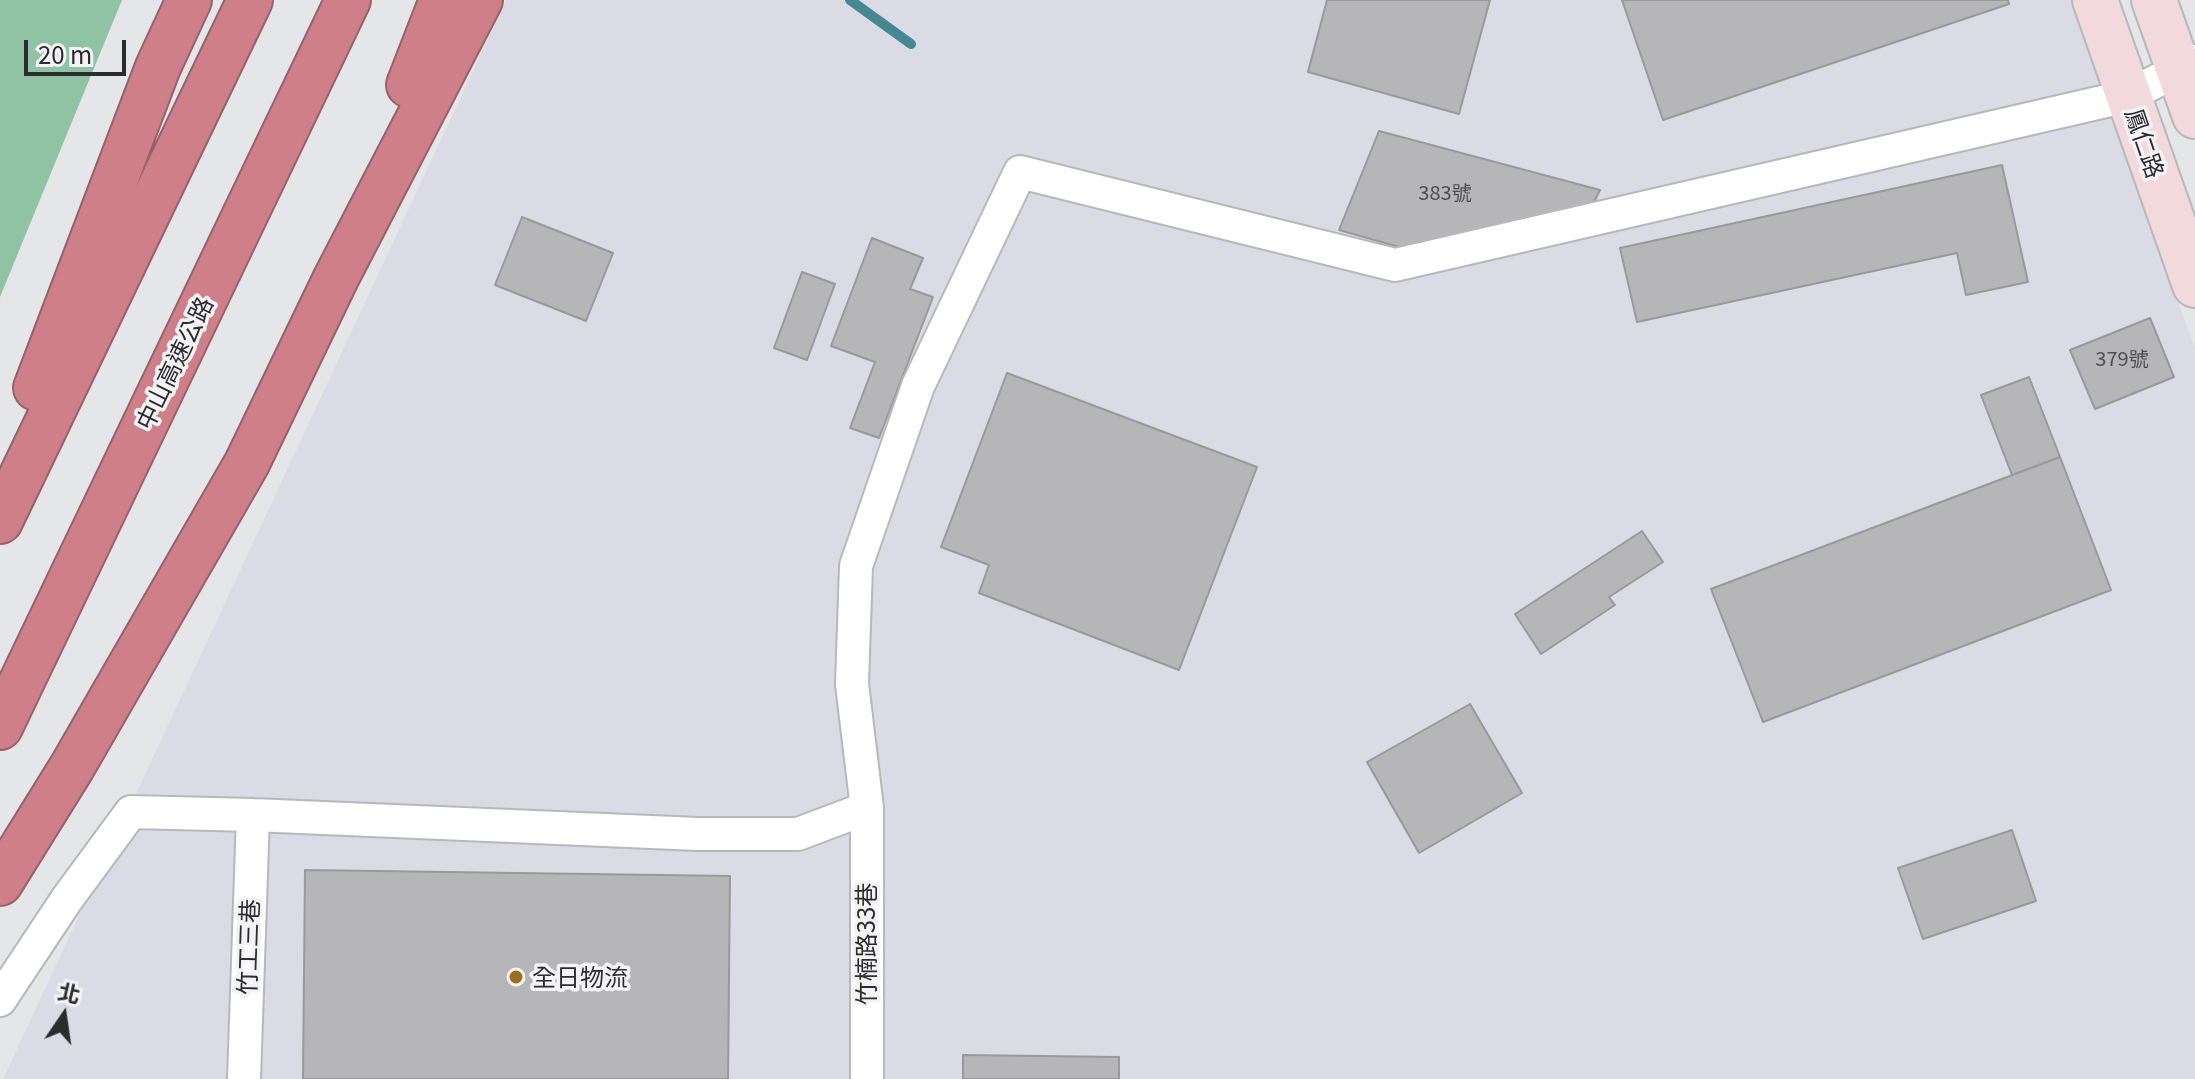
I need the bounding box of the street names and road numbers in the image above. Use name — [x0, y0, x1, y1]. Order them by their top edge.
street label: 鳳仁路 — [2120, 104, 2170, 182]
street label: 中山高速公路 — [129, 292, 219, 434]
street label: 竹楠路33巷 — [852, 883, 880, 1005]
street label: 竹工三巷 — [232, 899, 264, 995]

